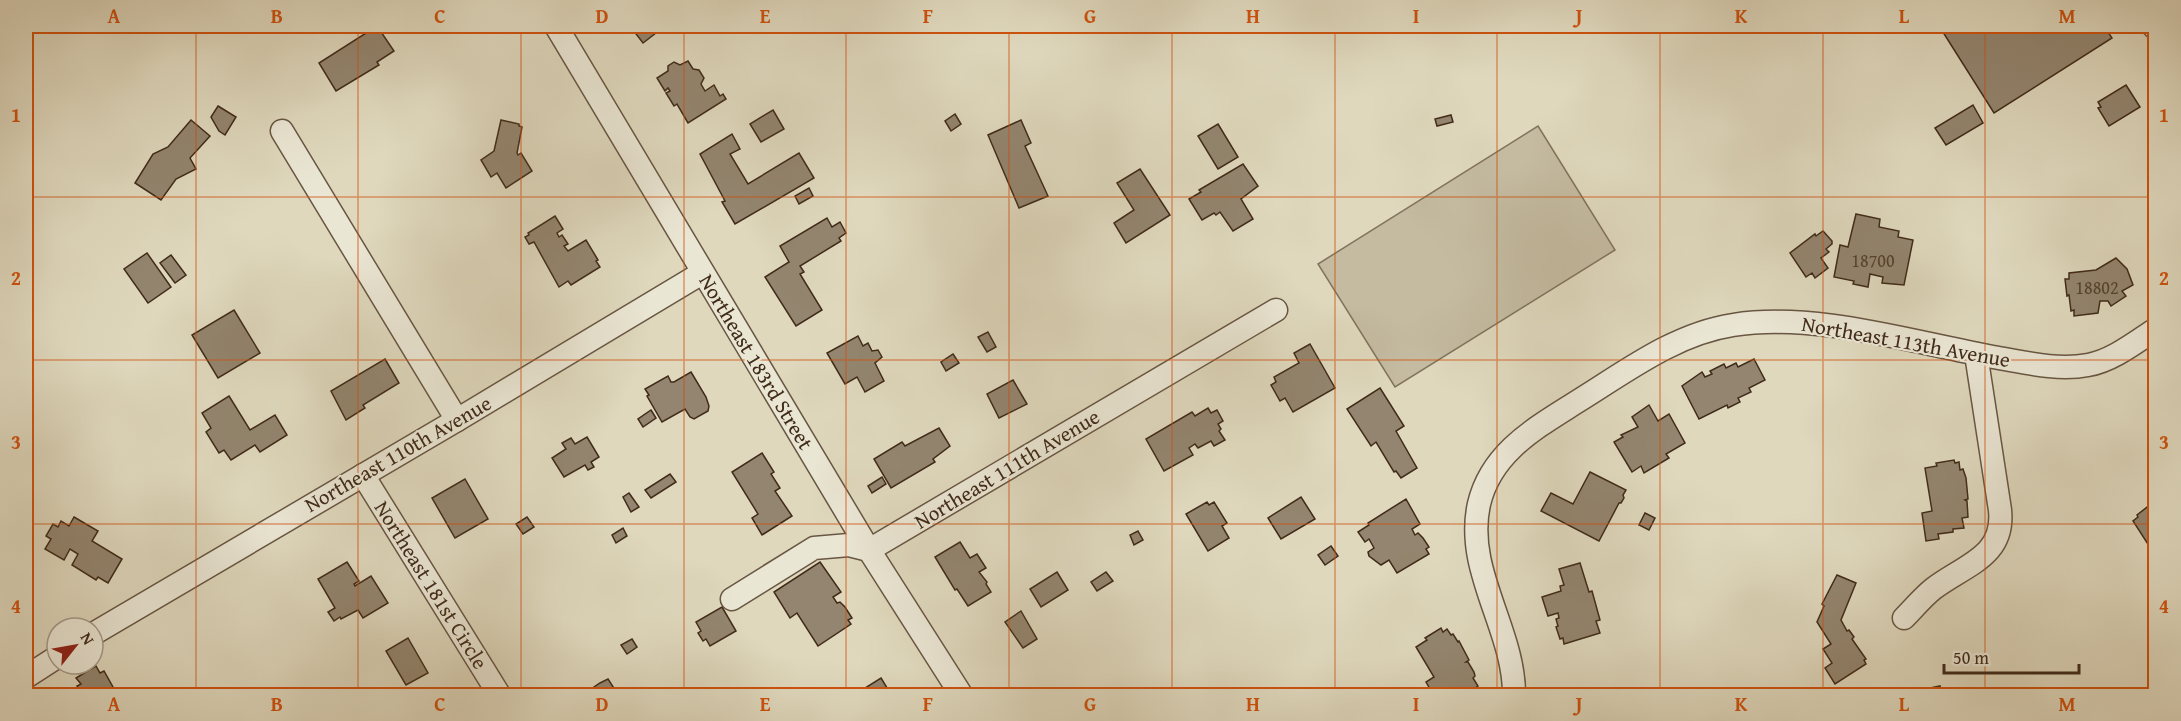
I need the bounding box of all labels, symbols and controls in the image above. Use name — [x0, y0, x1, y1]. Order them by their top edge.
text: A — [108, 1, 121, 30]
text: B — [271, 1, 283, 30]
text: C — [434, 1, 446, 30]
text: D — [595, 1, 609, 30]
text: E — [760, 1, 771, 30]
text: F — [923, 1, 933, 30]
text: G — [1084, 1, 1096, 30]
text: H — [1246, 1, 1260, 30]
text: I — [1413, 1, 1419, 30]
text: J — [1573, 1, 1583, 30]
text: K — [1735, 1, 1748, 30]
text: L — [1899, 1, 1910, 30]
text: M — [2058, 1, 2076, 30]
text: 1 — [11, 100, 21, 129]
text: 1 — [2159, 100, 2169, 129]
house number: 18700 — [1851, 247, 1895, 274]
text: 2 — [11, 263, 21, 292]
text: 2 — [2159, 263, 2169, 292]
street label: Northeast 183rd Street — [692, 268, 822, 456]
house number: 18802 — [2075, 274, 2119, 301]
street label: Northeast 113th Avenue — [1799, 308, 2013, 375]
street label: Northeast 110th Avenue — [299, 387, 497, 520]
street label: Northeast 111th Avenue — [908, 401, 1105, 536]
text: 3 — [11, 427, 21, 456]
text: 3 — [2159, 427, 2169, 456]
street label: Northeast 181st Circle — [367, 494, 496, 675]
text: 4 — [11, 591, 21, 620]
text: 4 — [2159, 591, 2169, 620]
north arrow — [45, 616, 105, 676]
text: N — [75, 628, 101, 649]
scale bar — [1944, 637, 2079, 675]
text: 50 m — [1953, 644, 1989, 671]
text: A — [108, 689, 121, 718]
text: B — [271, 689, 283, 718]
text: C — [434, 689, 446, 718]
text: D — [595, 689, 609, 718]
text: E — [760, 689, 771, 718]
text: F — [923, 689, 933, 718]
text: G — [1084, 689, 1096, 718]
text: H — [1246, 689, 1260, 718]
text: I — [1413, 689, 1419, 718]
text: J — [1573, 689, 1583, 718]
text: K — [1735, 689, 1748, 718]
text: L — [1899, 689, 1910, 718]
text: M — [2058, 689, 2076, 718]

